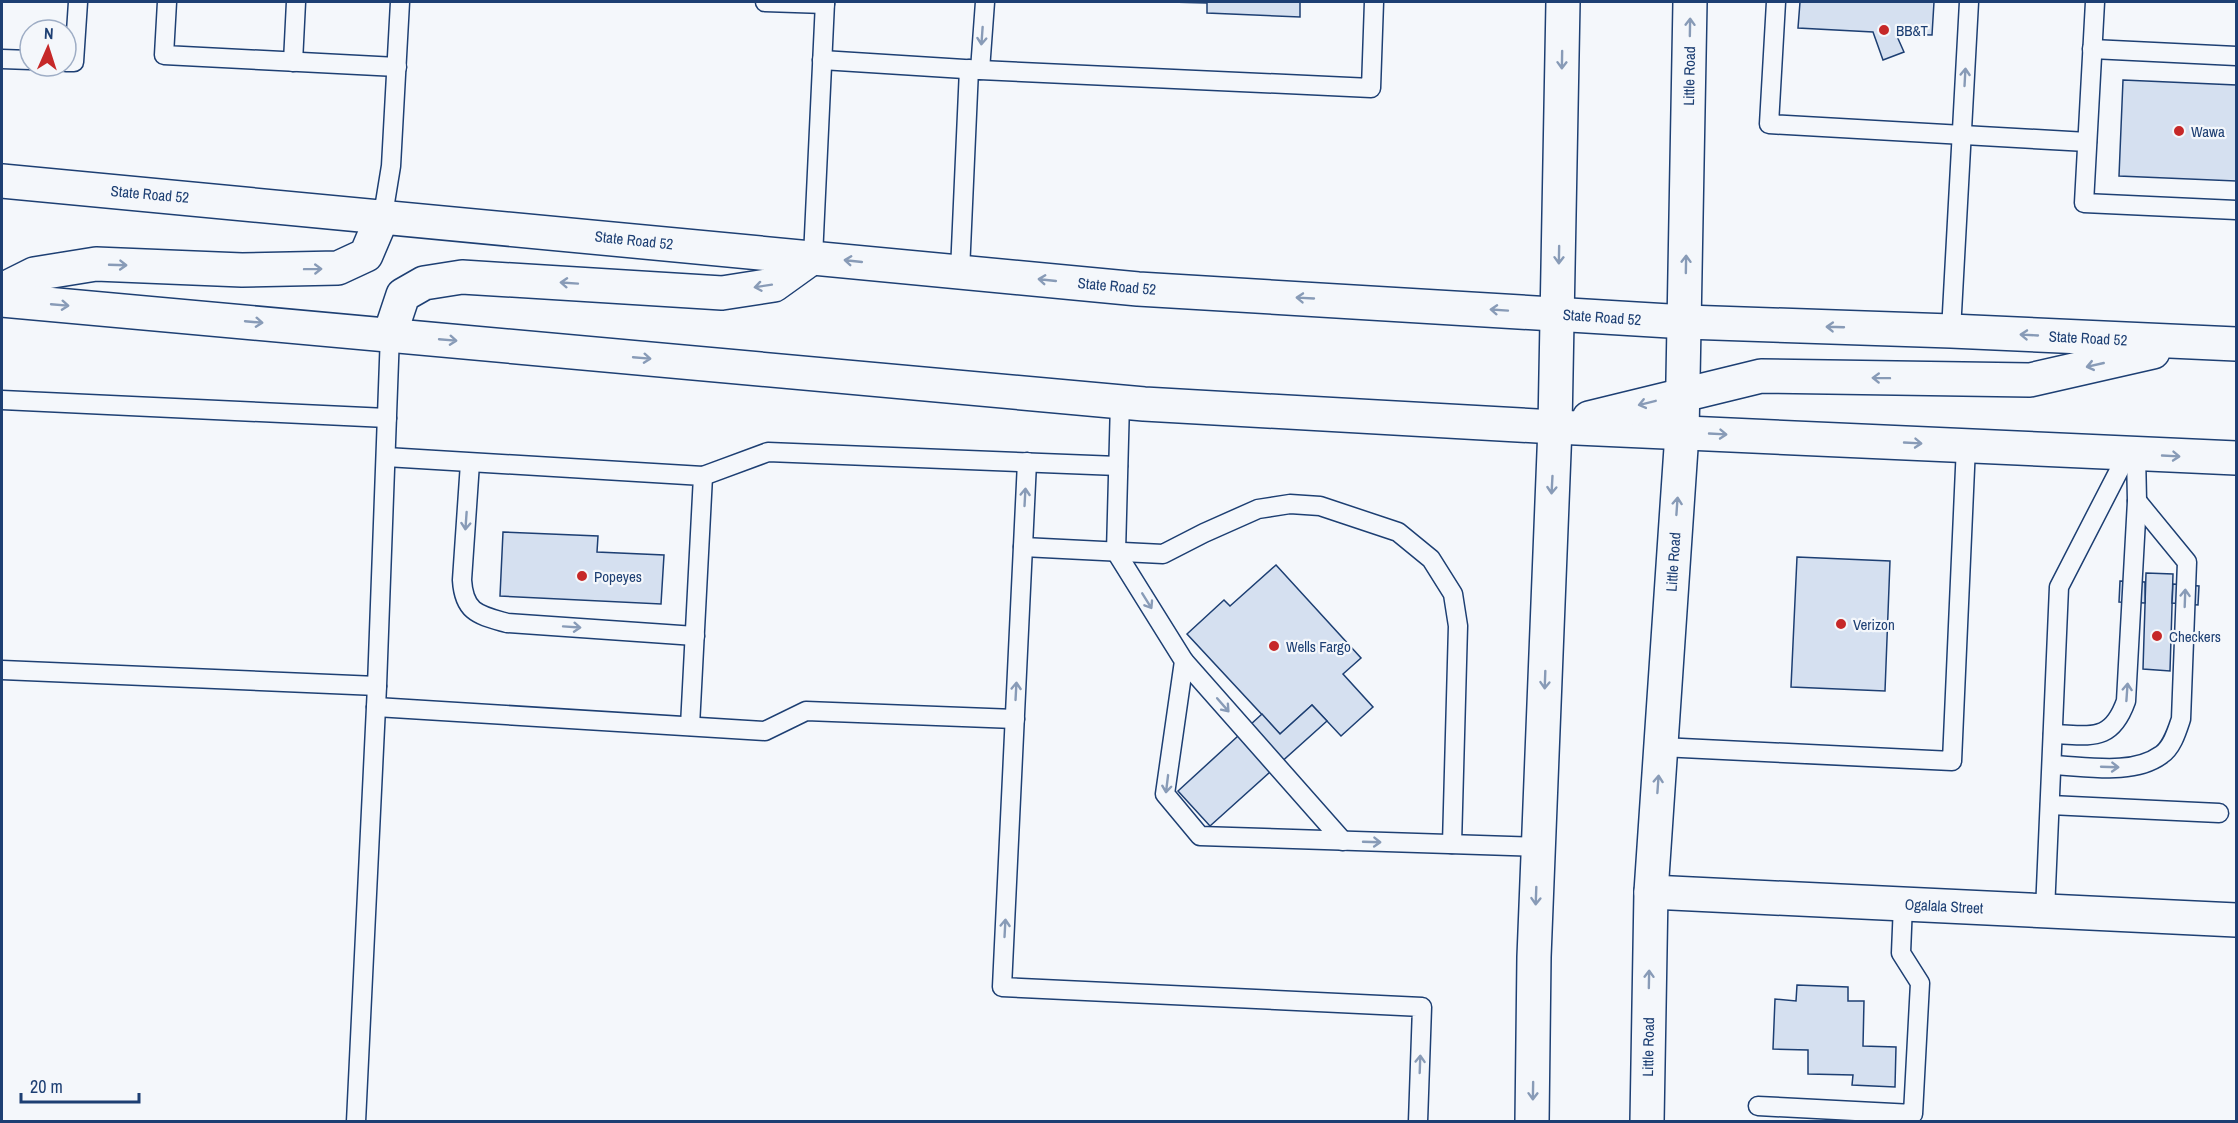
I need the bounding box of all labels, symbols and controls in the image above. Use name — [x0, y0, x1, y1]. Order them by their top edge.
north arrow — [18, 18, 78, 78]
one-way arrow — [1684, 18, 1696, 38]
place label: BB&T — [1896, 20, 1929, 41]
text: N — [43, 22, 54, 44]
marker: BB&T — [1877, 23, 1891, 37]
one-way arrow — [977, 25, 988, 45]
street label: Little Road — [1678, 46, 1700, 106]
one-way arrow — [1556, 49, 1568, 69]
one-way arrow — [1959, 68, 1970, 88]
place label: Wawa — [2191, 121, 2225, 142]
marker: Wawa — [2172, 124, 2186, 138]
street label: State Road 52 — [110, 180, 190, 208]
street label: State Road 52 — [594, 225, 674, 255]
one-way arrow — [1553, 244, 1565, 264]
one-way arrow — [1680, 254, 1692, 274]
one-way arrow — [844, 255, 864, 266]
one-way arrow — [108, 259, 128, 271]
one-way arrow — [303, 263, 323, 275]
street label: State Road 52 — [1077, 272, 1157, 300]
one-way arrow — [1038, 274, 1058, 285]
one-way arrow — [559, 278, 579, 289]
one-way arrow — [754, 281, 773, 292]
one-way arrow — [1295, 293, 1315, 304]
one-way arrow — [49, 300, 69, 311]
street label: State Road 52 — [1562, 304, 1642, 330]
one-way arrow — [1490, 305, 1510, 316]
one-way arrow — [244, 317, 263, 328]
one-way arrow — [1825, 322, 1845, 333]
street label: State Road 52 — [2048, 325, 2128, 351]
one-way arrow — [2020, 329, 2040, 340]
one-way arrow — [438, 335, 458, 346]
one-way arrow — [632, 353, 652, 364]
one-way arrow — [2086, 360, 2105, 371]
one-way arrow — [1871, 372, 1891, 384]
one-way arrow — [1638, 398, 1657, 410]
one-way arrow — [1708, 429, 1728, 440]
one-way arrow — [1903, 438, 1923, 449]
one-way arrow — [2160, 450, 2180, 461]
one-way arrow — [1547, 475, 1558, 495]
one-way arrow — [1019, 487, 1030, 507]
one-way arrow — [1672, 496, 1683, 516]
one-way arrow — [460, 511, 471, 531]
street label: Little Road — [1660, 532, 1686, 592]
place label: Popeyes — [594, 566, 642, 587]
marker: Popeyes — [575, 569, 589, 583]
one-way arrow — [2180, 589, 2191, 609]
one-way arrow — [1141, 592, 1153, 609]
place label: Verizon — [1853, 614, 1895, 635]
marker: Verizon — [1834, 617, 1848, 631]
one-way arrow — [562, 622, 582, 633]
place label: Checkers — [2169, 626, 2221, 647]
marker: Checkers — [2150, 629, 2164, 643]
place label: Wells Fargo — [1286, 636, 1351, 657]
marker: Wells Fargo — [1267, 639, 1281, 653]
one-way arrow — [1539, 670, 1550, 690]
one-way arrow — [1011, 682, 1022, 702]
one-way arrow — [2121, 682, 2132, 702]
one-way arrow — [1216, 697, 1230, 712]
one-way arrow — [2100, 762, 2120, 773]
one-way arrow — [1161, 774, 1172, 793]
one-way arrow — [1653, 775, 1664, 795]
one-way arrow — [1362, 836, 1382, 847]
one-way arrow — [1531, 885, 1542, 905]
street label: Ogalala Street — [1904, 893, 1984, 919]
one-way arrow — [999, 919, 1010, 939]
one-way arrow — [1643, 970, 1655, 990]
street label: Little Road — [1637, 1017, 1659, 1077]
one-way arrow — [1414, 1055, 1426, 1075]
scale bar — [21, 1066, 140, 1104]
text: 20 m — [30, 1074, 63, 1099]
one-way arrow — [1527, 1080, 1538, 1100]

